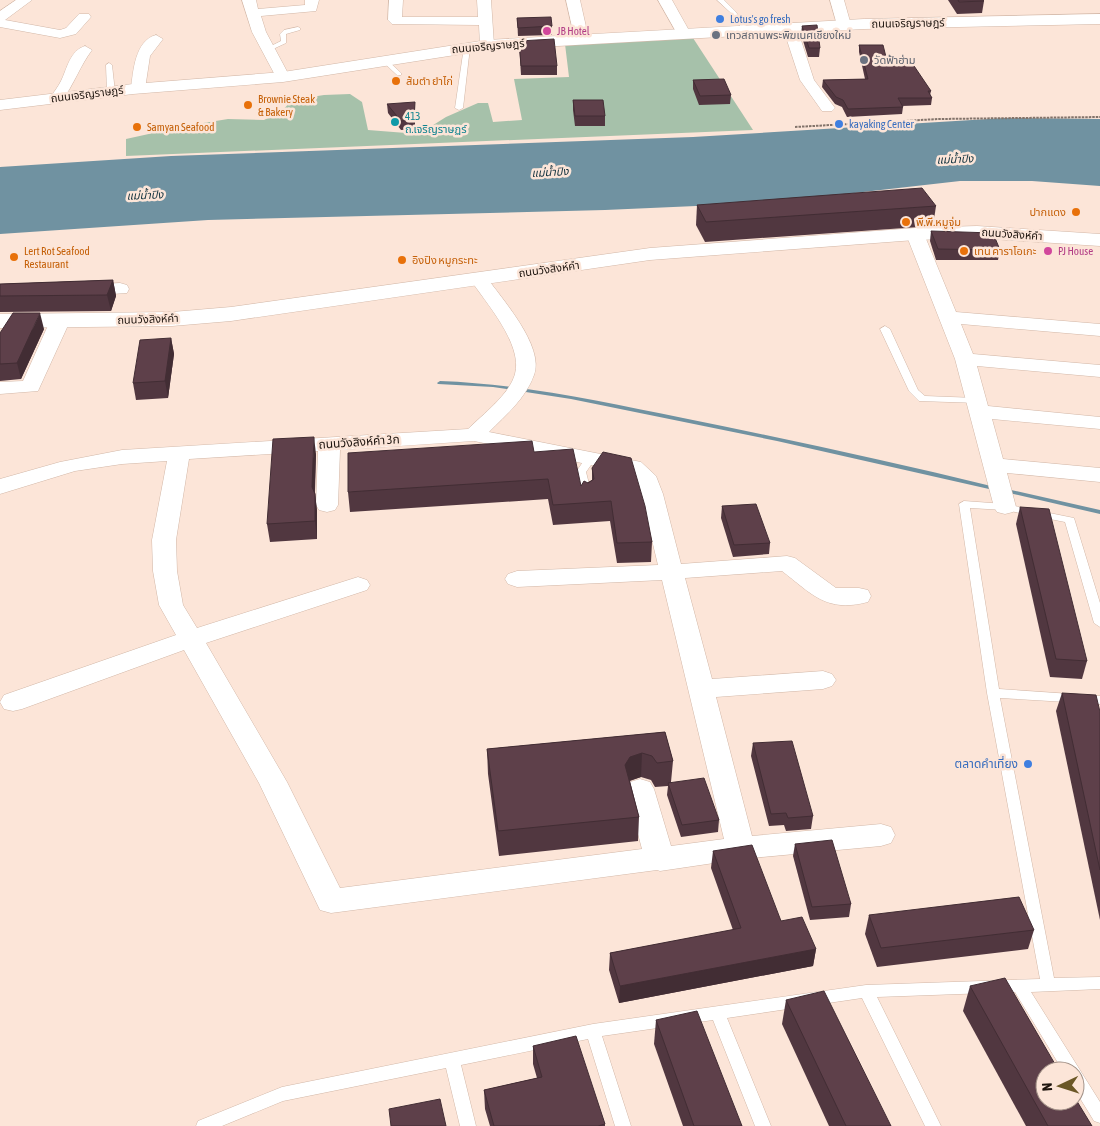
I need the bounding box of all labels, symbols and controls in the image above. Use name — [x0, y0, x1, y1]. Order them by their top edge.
marker: Lotus's go fresh — [714, 13, 726, 25]
place label: Lotus's go fresh — [730, 13, 791, 25]
street label: ถนนเจริญราษฎร์ — [871, 16, 945, 30]
marker: JB Hotel — [541, 25, 553, 37]
place label: JB Hotel — [557, 25, 590, 37]
marker: เทวสถานพระพิฆเนศเชียงใหม่ — [710, 29, 722, 41]
place label: เทวสถานพระพิฆเนศเชียงใหม่ — [726, 29, 851, 41]
street label: ถนนเจริญราษฎร์ — [451, 37, 525, 55]
marker: วัดฟ้าฮ่าม — [858, 54, 870, 66]
place label: วัดฟ้าฮ่าม — [874, 54, 916, 66]
marker: ส้มตำ ยำไก่ — [390, 75, 402, 87]
place label: ส้มตำ ยำไก่ — [406, 75, 453, 87]
street label: ถนนเจริญราษฎร์ — [50, 84, 125, 104]
place label: Brownie Steak & Bakery — [258, 93, 315, 118]
marker: Brownie Steak & Bakery — [242, 99, 254, 111]
place label: 413 ถ.เจริญราษฏร์ — [405, 110, 467, 135]
marker: 413 ถ.เจริญราษฏร์ — [389, 116, 401, 128]
marker: kayaking Center — [833, 118, 845, 130]
place label: kayaking Center — [849, 118, 914, 130]
marker: Samyan Seafood — [131, 121, 143, 133]
place label: Samyan Seafood — [147, 121, 214, 133]
water label: แม่น้ำปิง — [936, 150, 975, 166]
water label: แม่น้ำปิง — [531, 163, 570, 179]
water label: แม่น้ำปิง — [126, 186, 165, 202]
place label: ปากแดง — [1029, 206, 1066, 218]
marker: ปากแดง — [1070, 206, 1082, 218]
marker: พี.พี.หมูจุ่ม — [900, 216, 912, 228]
place label: พี.พี.หมูจุ่ม — [916, 216, 961, 229]
street label: ถนนวังสิงห์คำ — [981, 226, 1043, 242]
place label: Lert Rot Seafood Restaurant — [24, 245, 90, 270]
marker: เทน คาราโอเกะ — [958, 245, 970, 257]
place label: เทน คาราโอเกะ — [974, 245, 1037, 257]
marker: PJ House — [1042, 245, 1054, 257]
place label: PJ House — [1058, 245, 1093, 257]
marker: Lert Rot Seafood Restaurant — [8, 251, 20, 263]
marker: อิงปิง หมูกระทะ — [396, 254, 408, 266]
place label: อิงปิง หมูกระทะ — [412, 254, 478, 267]
street label: ถนนวังสิงห์คำ — [518, 259, 580, 279]
street label: ถนนวังสิงห์คำ — [117, 312, 179, 326]
street label: ถนนวังสิงห์คำ 3ก — [318, 432, 400, 452]
place label: ตลาดคำเที่ยง — [955, 755, 1018, 771]
marker: ตลาดคำเที่ยง — [1022, 758, 1034, 770]
north arrow — [1035, 1061, 1085, 1111]
text: N — [1039, 1082, 1055, 1092]

